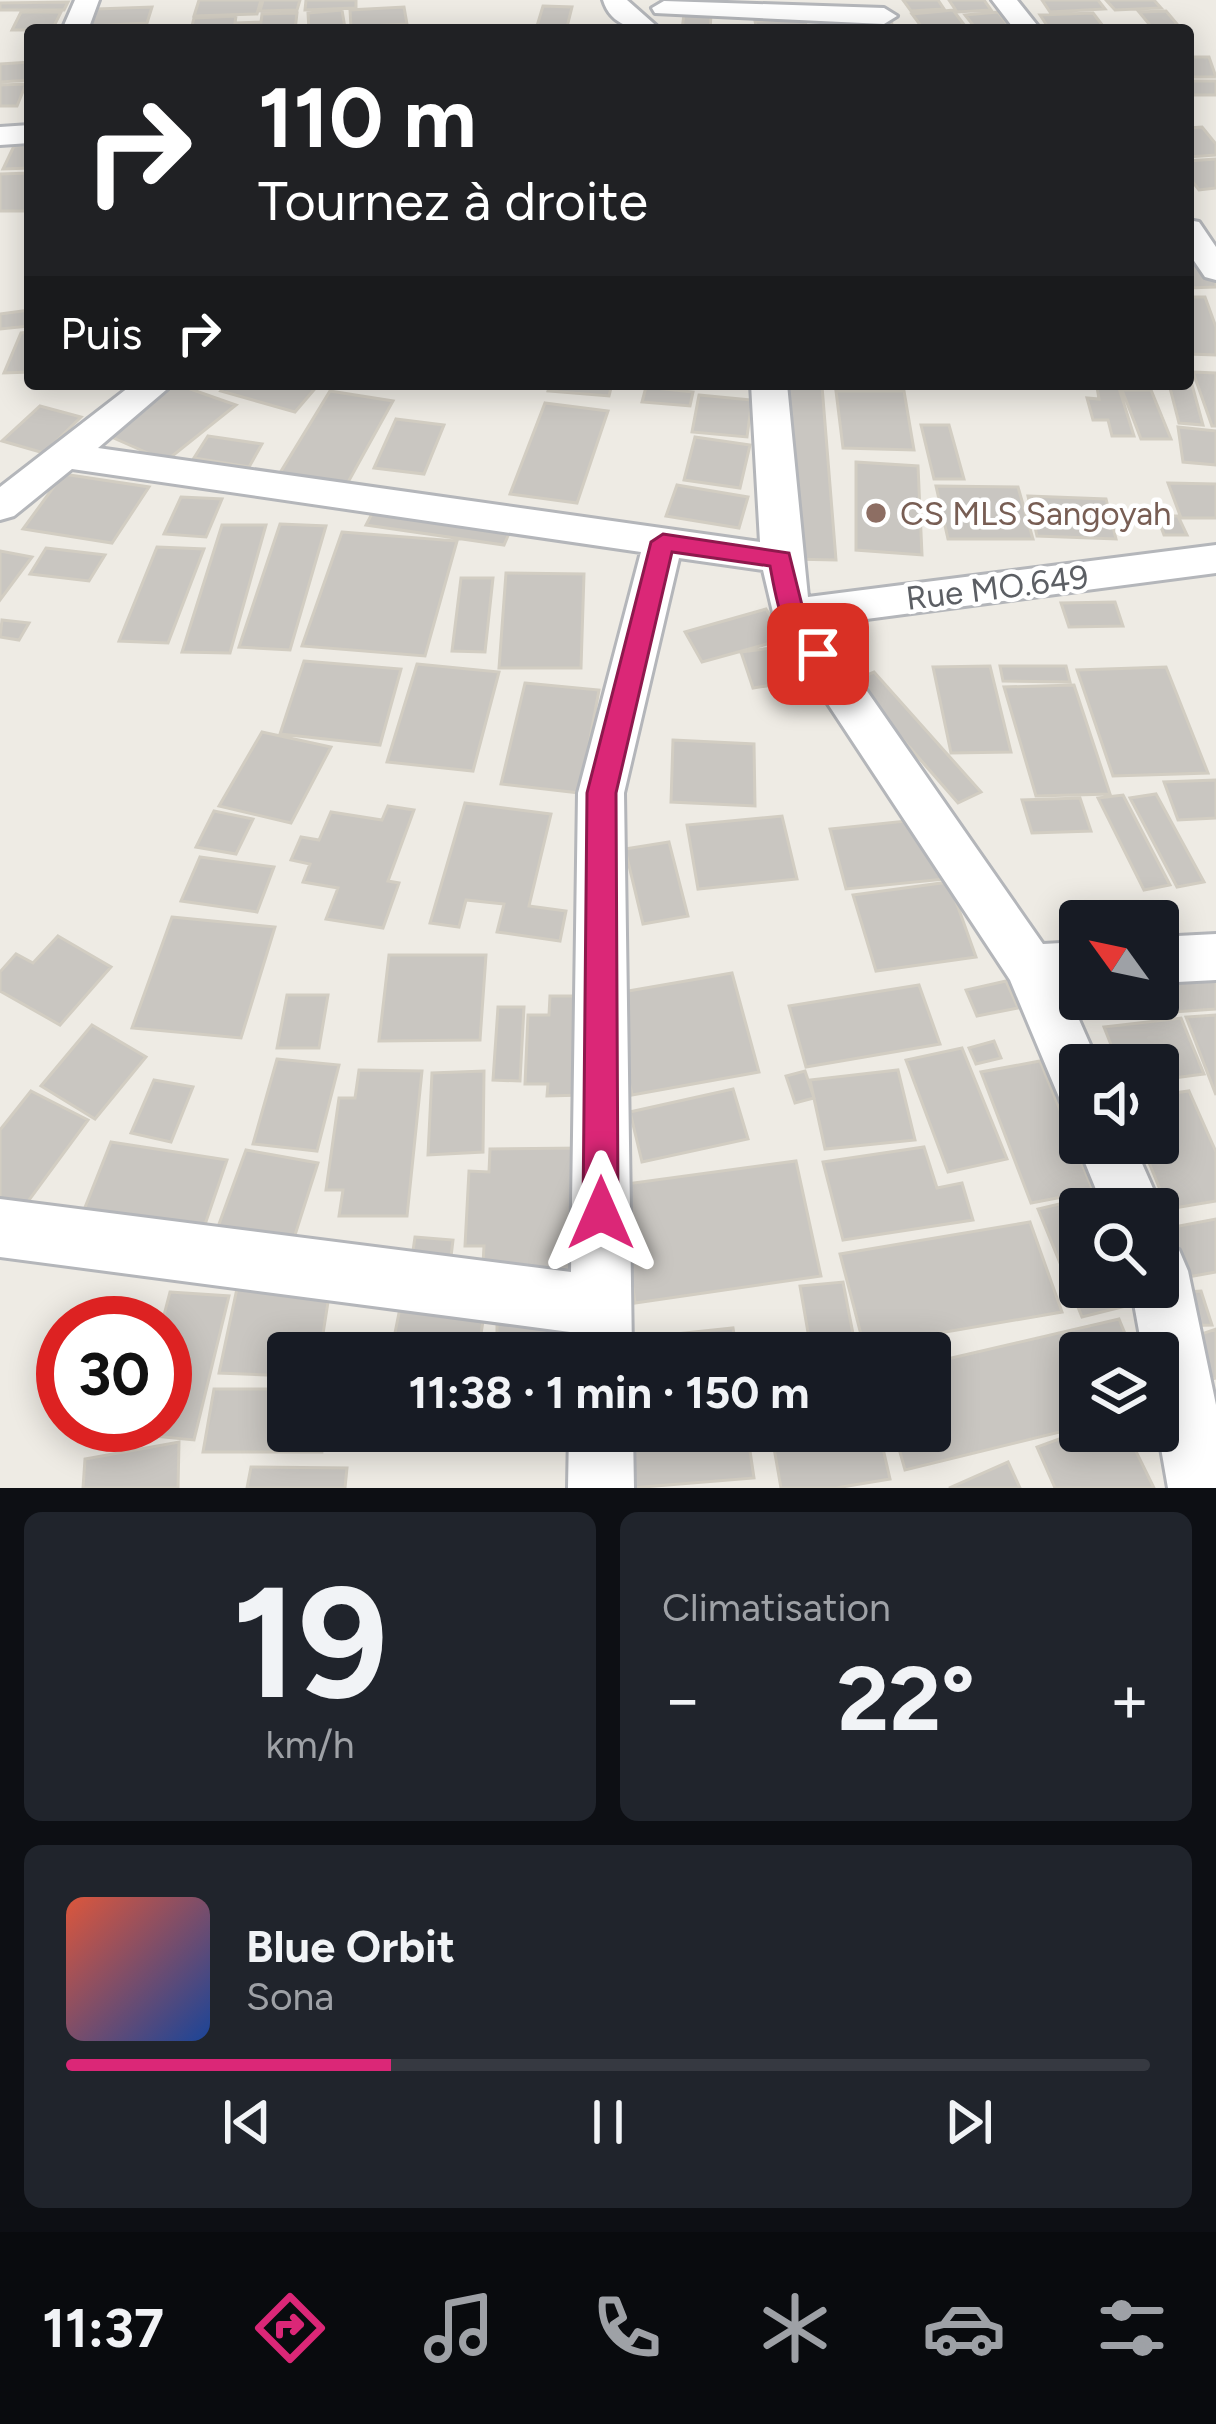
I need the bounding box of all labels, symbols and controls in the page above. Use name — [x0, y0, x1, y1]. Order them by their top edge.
text: 110 m — [258, 67, 477, 168]
icon: right — [60, 72, 216, 228]
text: Tournez à droite — [258, 169, 648, 234]
icon: right — [166, 300, 232, 366]
text: Puis — [60, 306, 142, 360]
place label: CS MLS Sangoyah — [900, 494, 1172, 533]
marker: CS MLS Sangoyah — [863, 500, 889, 526]
street label: Rue MO.649 — [904, 557, 1090, 618]
pin — [767, 603, 869, 705]
icon: arrive — [785, 621, 851, 687]
north arrow — [1059, 900, 1179, 1020]
map controls — [1059, 900, 1179, 1452]
button: sound — [1059, 1044, 1179, 1164]
position arrow — [538, 1150, 664, 1276]
button: search — [1059, 1188, 1179, 1308]
speed limit sign: 30 — [36, 1296, 192, 1452]
button: layers — [1059, 1332, 1179, 1452]
text: 11:38 · 1 min · 150 m — [409, 1365, 809, 1419]
text: 19 — [232, 1549, 388, 1736]
text: Climatisation — [662, 1584, 891, 1631]
text: 22° — [837, 1644, 975, 1753]
text: − — [662, 1659, 703, 1739]
text: + — [1109, 1659, 1150, 1739]
text: km/h — [265, 1721, 355, 1768]
text: Blue Orbit — [246, 1919, 455, 1973]
text: Sona — [246, 1973, 334, 2020]
icon: previous — [214, 2089, 280, 2155]
icon: pause — [575, 2089, 641, 2155]
icon: next — [936, 2089, 1002, 2155]
icon: directions — [248, 2286, 332, 2370]
icon: music — [417, 2286, 501, 2370]
icon: phone — [585, 2286, 669, 2370]
icon: climate — [753, 2286, 837, 2370]
icon: car — [922, 2286, 1006, 2370]
icon: filters — [1090, 2286, 1174, 2370]
text: 11:37 — [42, 2296, 164, 2361]

